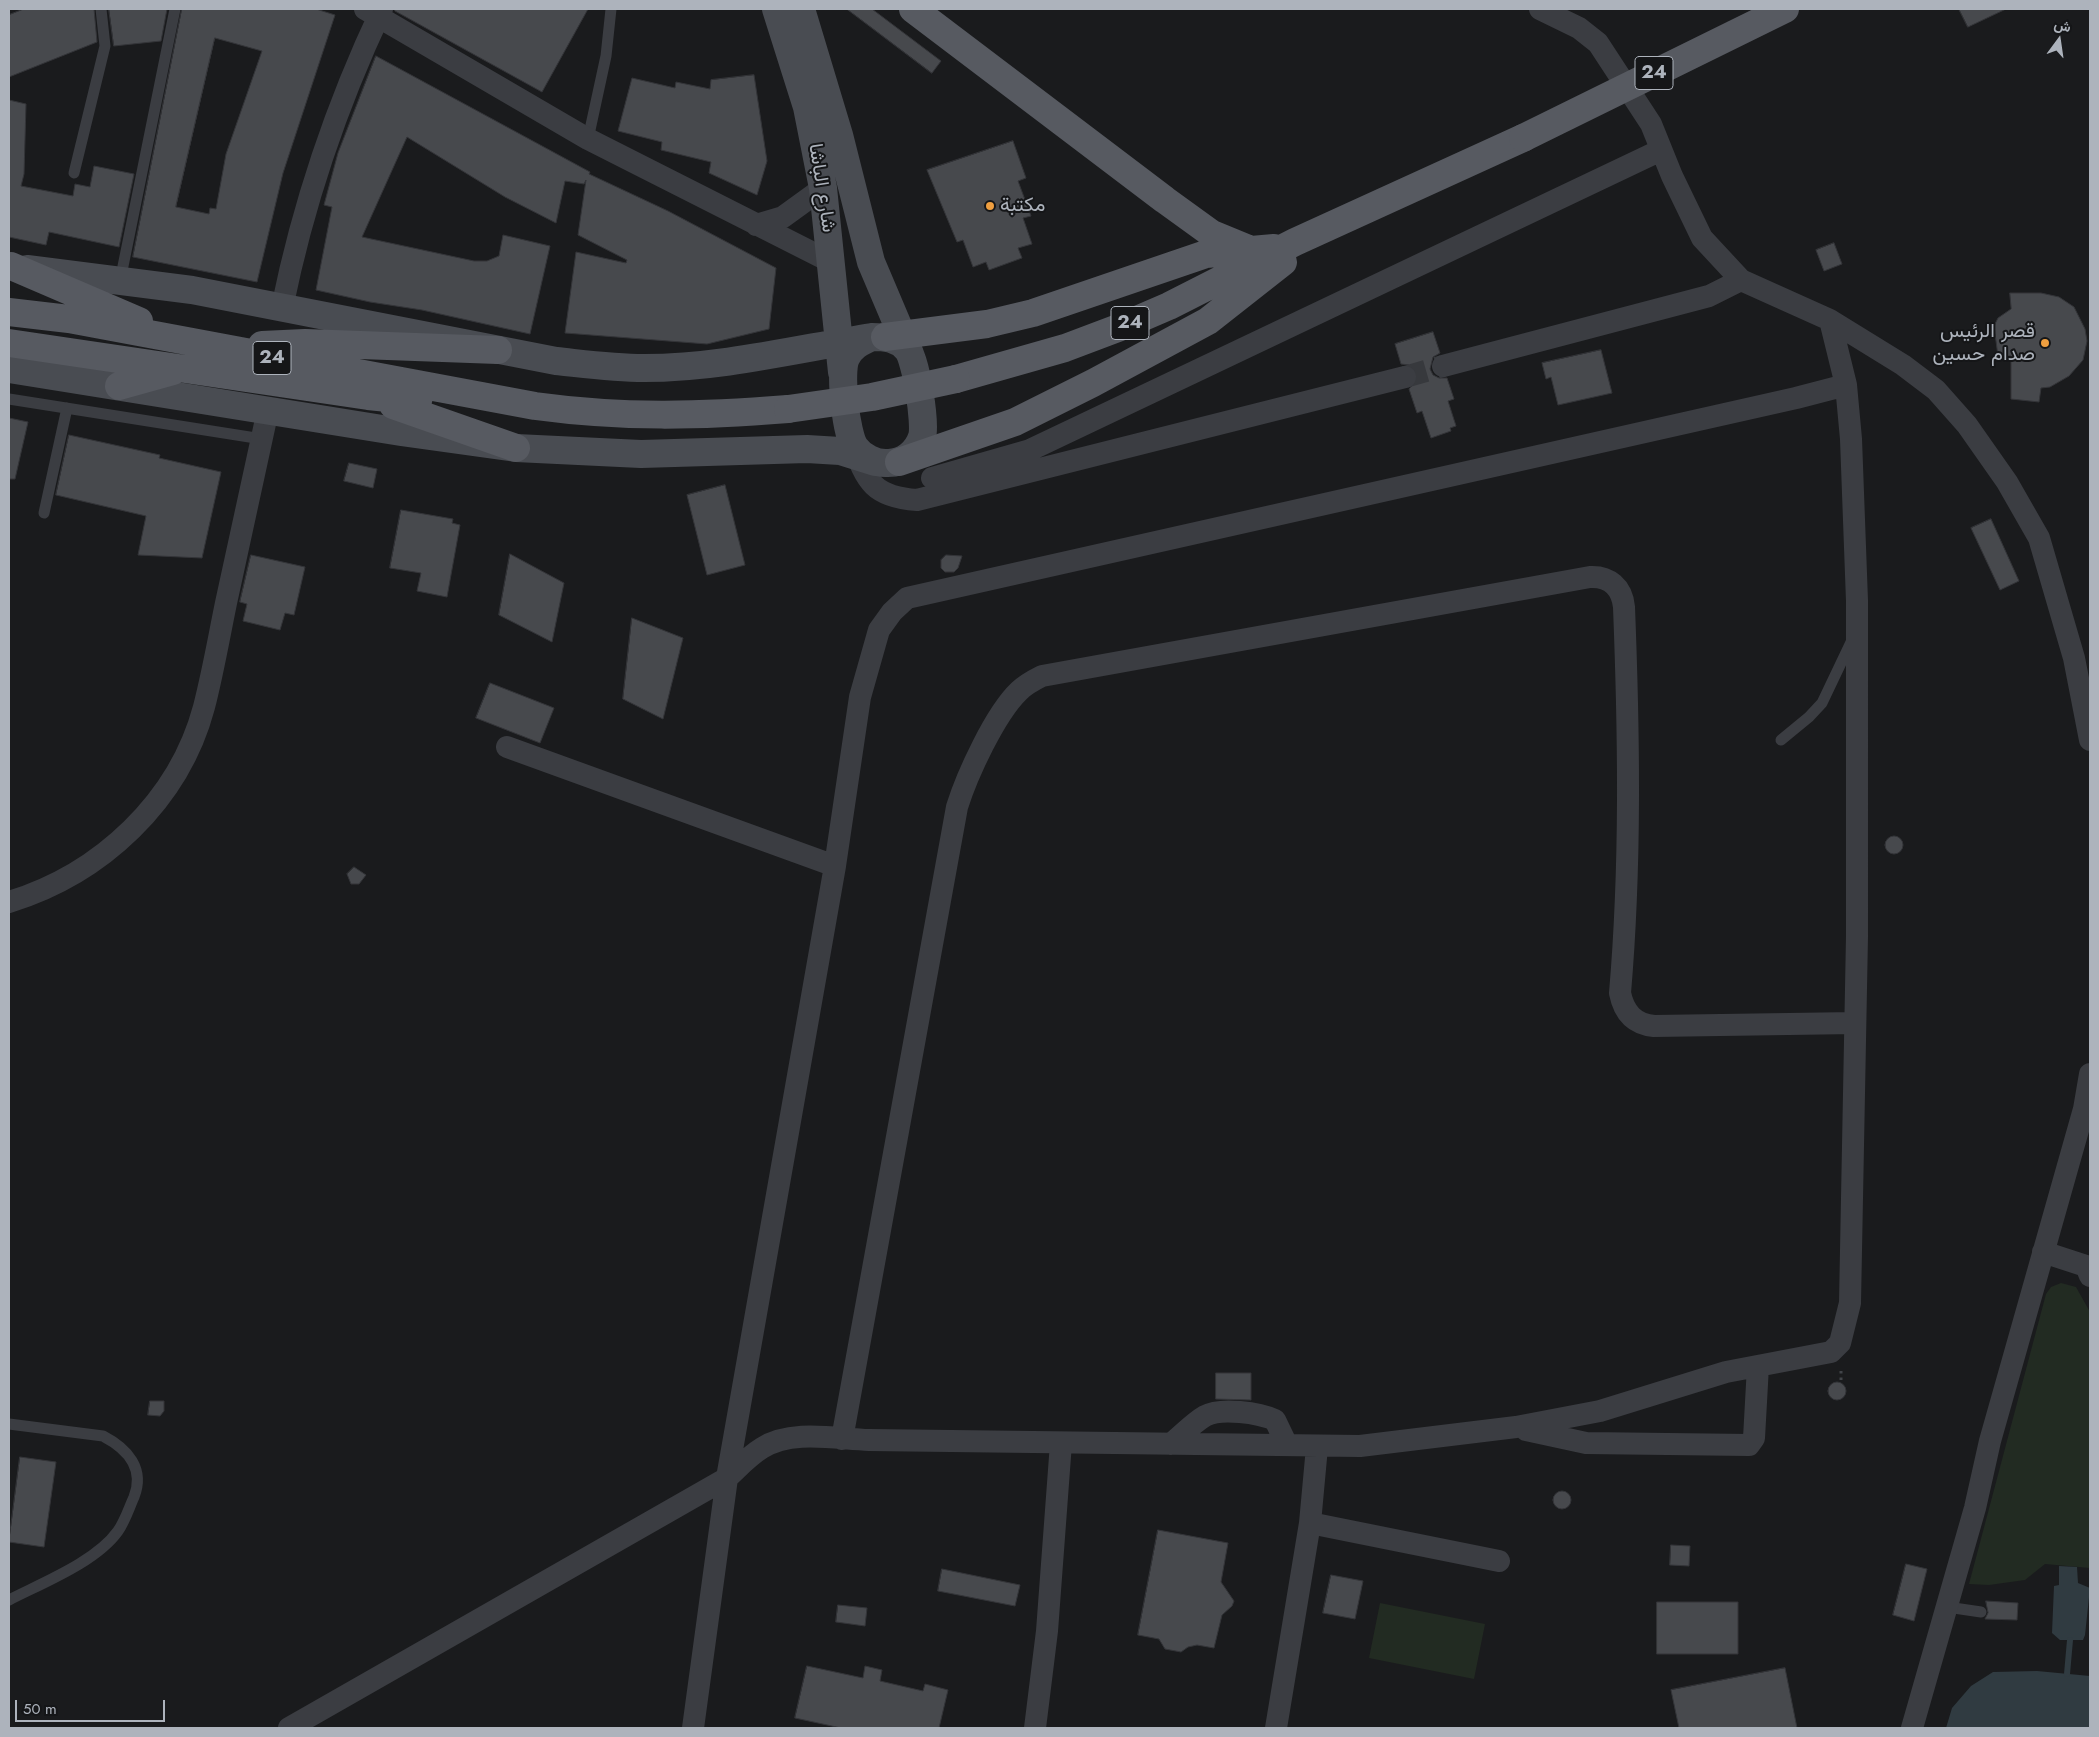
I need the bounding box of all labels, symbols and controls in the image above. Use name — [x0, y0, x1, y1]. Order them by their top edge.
text: ش — [2052, 14, 2073, 37]
north arrow — [2034, 15, 2084, 65]
road number: 24 — [1635, 56, 1673, 90]
street label: شارع الباشا — [802, 142, 840, 234]
place label: مكتبة — [1000, 194, 1045, 218]
marker: مكتبة — [984, 200, 996, 212]
road number: 24 — [1111, 306, 1149, 339]
place label: قصر الرئيس صدام حسين — [1932, 320, 2035, 367]
marker: قصر الرئيس صدام حسين — [2039, 337, 2051, 349]
road number: 24 — [253, 342, 291, 374]
scale bar — [18, 1690, 168, 1722]
text: 50 m — [23, 1698, 57, 1720]

